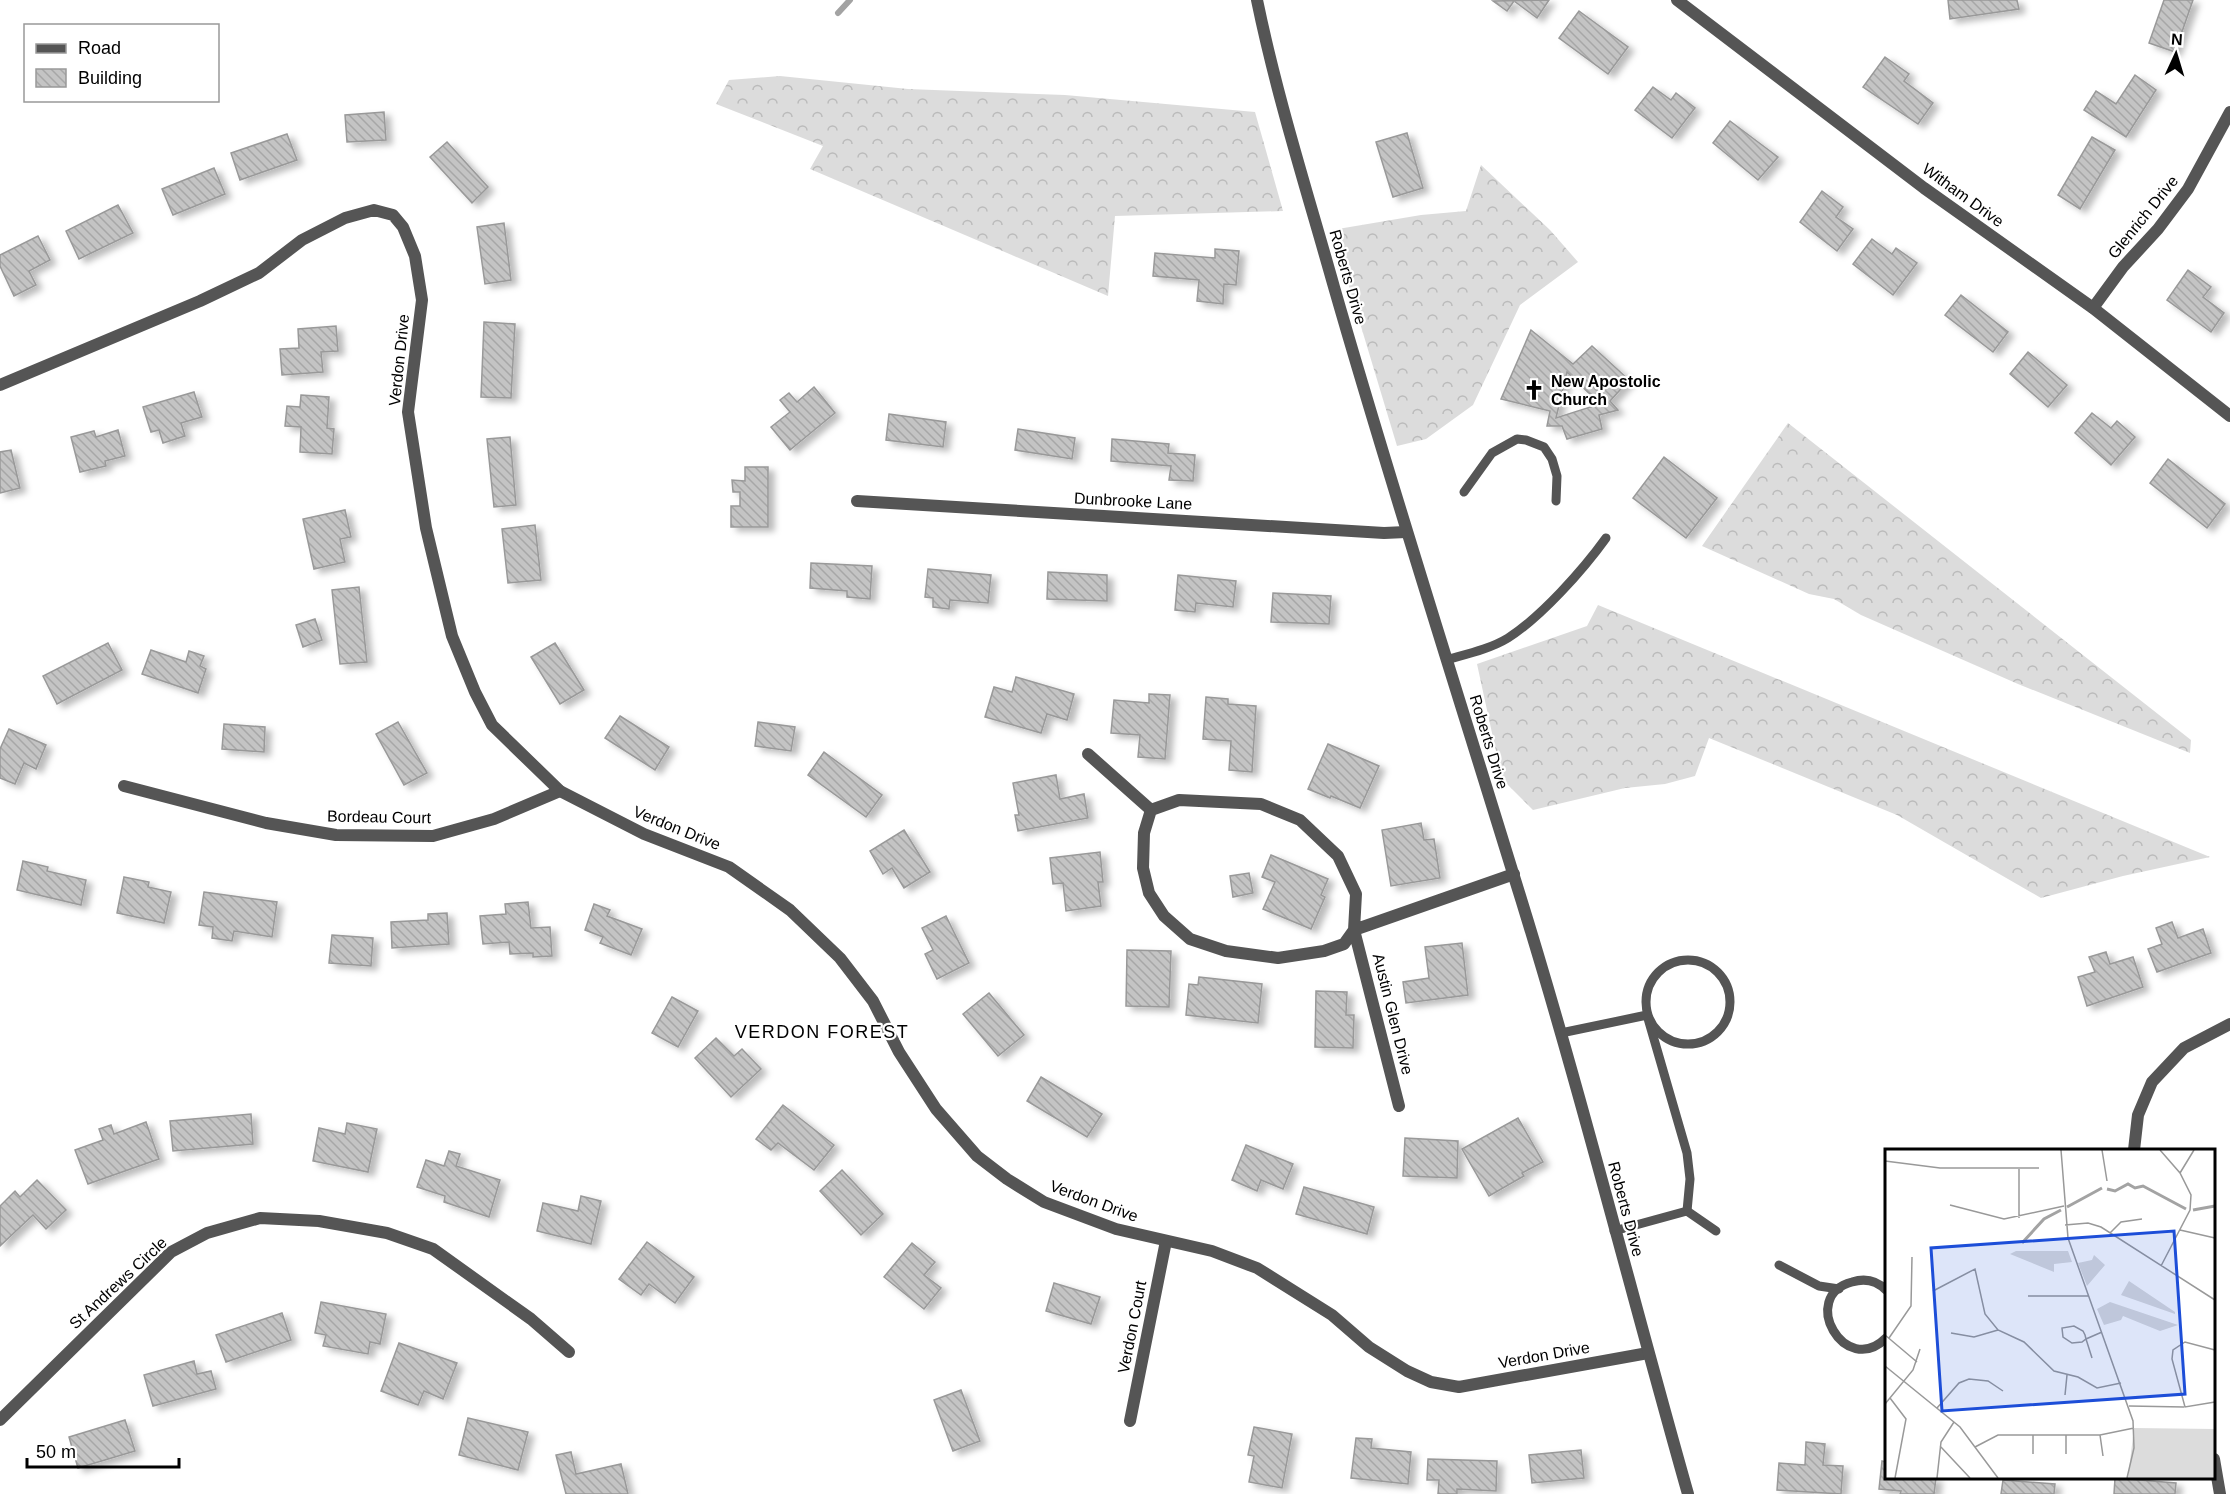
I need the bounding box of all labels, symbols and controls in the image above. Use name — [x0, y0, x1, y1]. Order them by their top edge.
legend — [24, 24, 219, 102]
north arrow — [2146, 24, 2206, 84]
text: N — [2171, 31, 2183, 48]
text: Road — [78, 38, 121, 58]
text: Building — [78, 68, 142, 88]
street label: Witham Drive — [1919, 160, 2007, 230]
street label: Glenrich Drive — [2105, 172, 2182, 262]
street label: Roberts Drive — [1326, 228, 1370, 326]
street label: Verdon Drive — [386, 313, 412, 407]
place label: New Apostolic Church — [1551, 373, 1661, 408]
church icon: New Apostolic Church — [1522, 378, 1546, 402]
street label: Dunbrooke Lane — [1073, 489, 1193, 513]
street label: Roberts Drive — [1467, 693, 1511, 791]
street label: Verdon Drive — [631, 803, 723, 853]
street label: Bordeau Court — [327, 808, 432, 826]
street label: Austin Glen Drive — [1370, 952, 1416, 1077]
district label: VERDON FOREST — [735, 1022, 909, 1042]
inset map — [1885, 1149, 2215, 1479]
street label: Roberts Drive — [1605, 1160, 1647, 1259]
street label: Verdon Drive — [1048, 1177, 1140, 1225]
street label: St Andrews Circle — [66, 1234, 170, 1332]
street label: Verdon Court — [1115, 1279, 1149, 1375]
street label: Verdon Drive — [1497, 1339, 1591, 1371]
scale bar — [27, 1431, 178, 1469]
text: 50 m — [36, 1442, 76, 1462]

